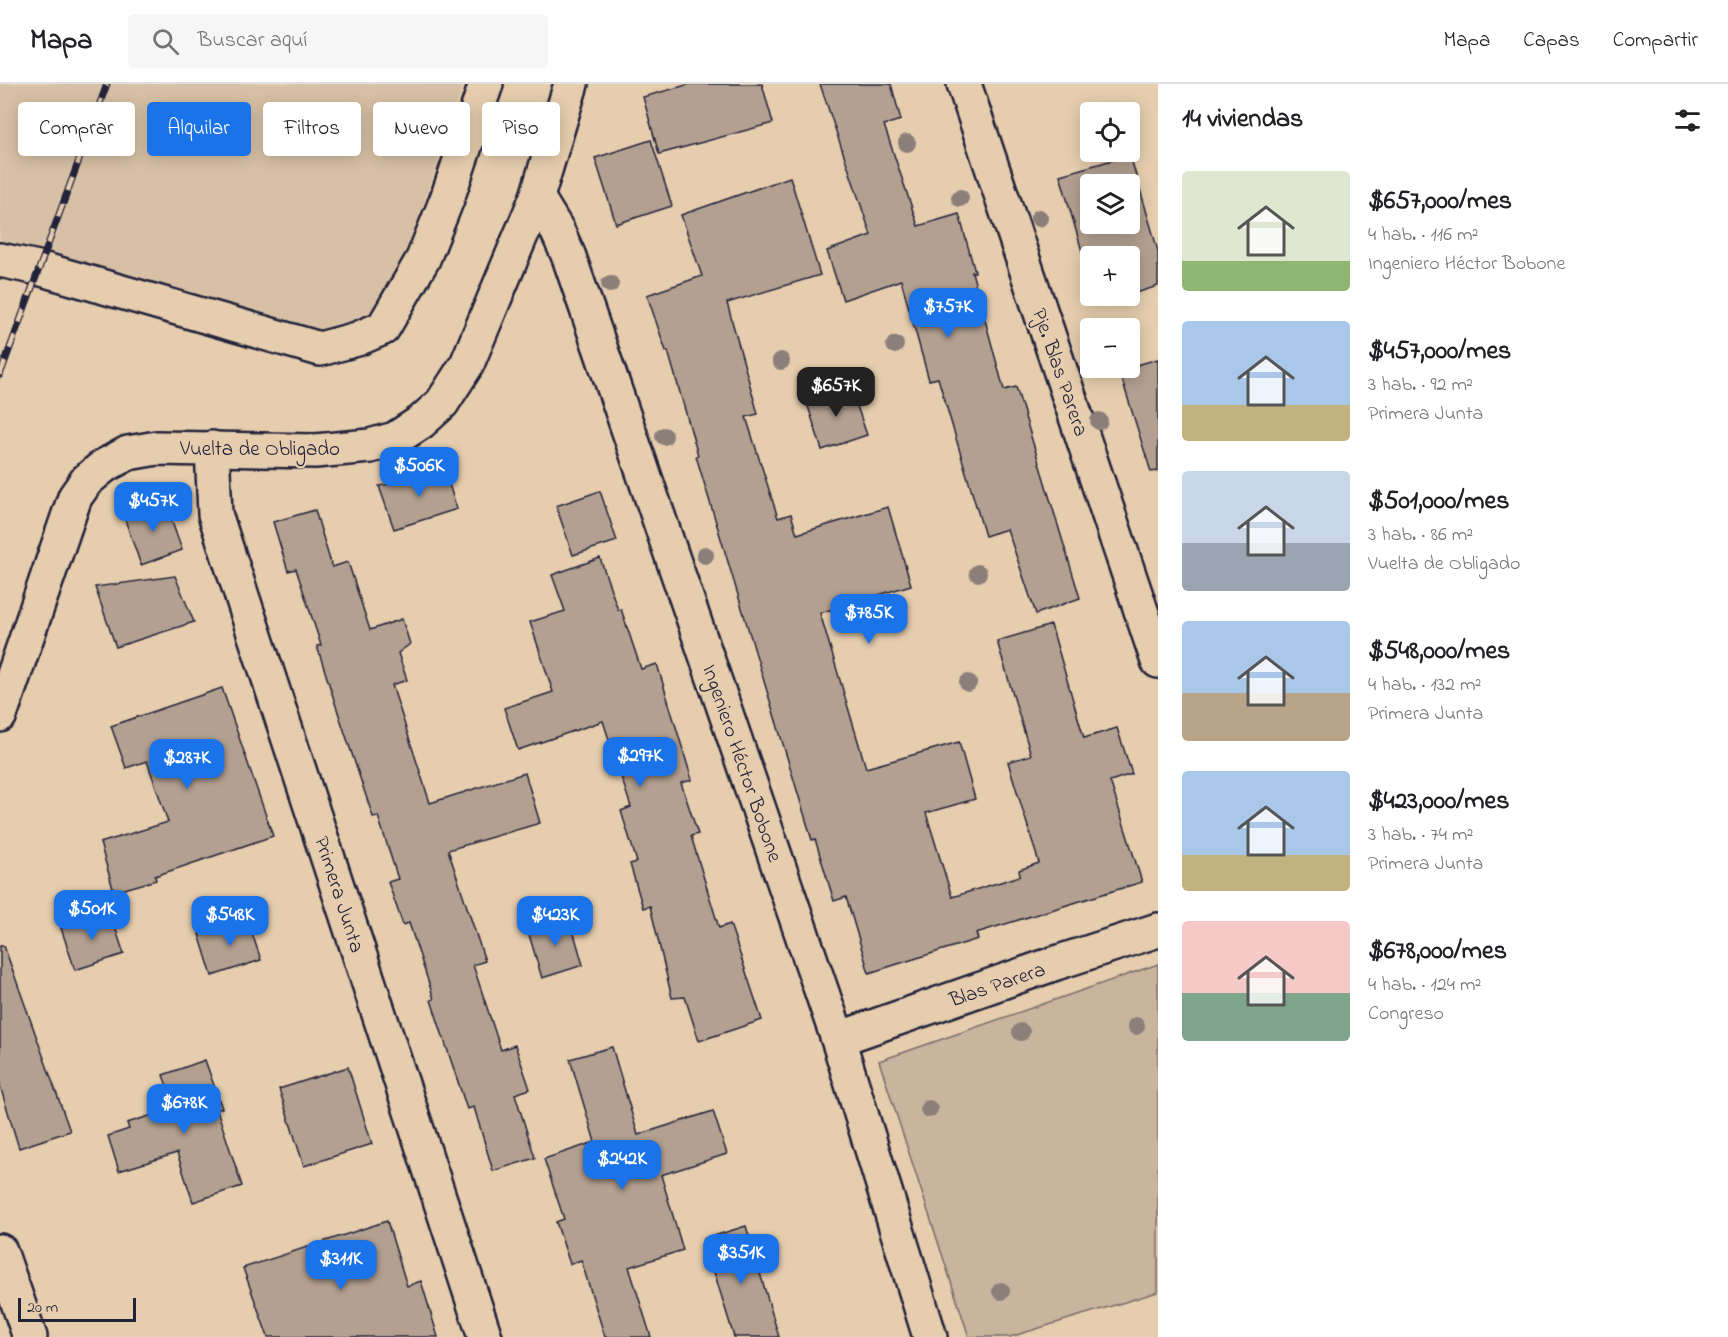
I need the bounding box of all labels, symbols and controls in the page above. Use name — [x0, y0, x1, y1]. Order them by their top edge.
search box — [128, 14, 548, 68]
text: Mapa — [30, 21, 92, 62]
icon: search — [149, 25, 182, 58]
text: Buscar aquí — [197, 25, 307, 57]
text: Mapa — [1443, 26, 1490, 56]
text: Capas — [1523, 26, 1580, 56]
text: Compartir — [1613, 26, 1698, 56]
text: 14 viviendas — [1182, 101, 1303, 139]
chip: Comprar — [18, 102, 135, 156]
chip: Alquilar — [147, 102, 251, 156]
chip: Filtros — [263, 102, 361, 156]
chip: Nuevo — [373, 102, 470, 156]
chip: Piso — [482, 102, 560, 156]
map controls — [1080, 102, 1140, 378]
button: locate — [1080, 102, 1140, 162]
icon: filters — [1671, 104, 1704, 137]
button: layers — [1080, 174, 1140, 234]
text: $657,000/mes — [1368, 183, 1512, 221]
icon: home — [1230, 195, 1302, 267]
text: 4 hab. · 116 m² — [1368, 221, 1478, 250]
button: + — [1080, 246, 1140, 306]
text: Ingeniero Héctor Bobone — [1368, 250, 1565, 279]
pin: $757K — [906, 288, 990, 339]
text: $757K — [923, 293, 973, 322]
street label: Pje. Blas Parera — [1023, 305, 1095, 441]
button: − — [1080, 318, 1140, 378]
text: $457,000/mes — [1368, 333, 1511, 371]
icon: home — [1230, 345, 1302, 417]
pin: $657K — [794, 367, 878, 418]
text: 3 hab. · 92 m² — [1368, 371, 1473, 400]
text: $657K — [811, 372, 861, 401]
text: Primera Junta — [1368, 400, 1483, 429]
street label: Vuelta de Obligado — [179, 435, 340, 467]
pin: $506K — [377, 447, 461, 498]
text: $506K — [394, 452, 444, 481]
pin: $457K — [111, 482, 195, 533]
text: $501,000/mes — [1368, 483, 1509, 521]
text: $457K — [128, 487, 178, 516]
icon: home — [1230, 495, 1302, 567]
text: 3 hab. · 86 m² — [1368, 521, 1473, 550]
text: Vuelta de Obligado — [1368, 550, 1520, 579]
pin: $785K — [827, 594, 911, 645]
text: $785K — [845, 599, 893, 628]
text: $548,000/mes — [1368, 633, 1510, 671]
icon: home — [1230, 645, 1302, 717]
street label: Ingeniero Héctor Bobone — [691, 661, 789, 868]
text: 4 hab. · 132 m² — [1368, 671, 1481, 700]
text: Primera Junta — [1368, 700, 1483, 729]
pin: $297K — [598, 737, 682, 788]
pin: $287K — [145, 739, 229, 790]
text: $297K — [617, 742, 663, 771]
text: $287K — [163, 744, 211, 773]
text: $423,000/mes — [1368, 783, 1509, 821]
icon: home — [1230, 795, 1302, 867]
text: 3 hab. · 74 m² — [1368, 821, 1473, 850]
street label: Primera Junta — [305, 832, 371, 957]
text: Primera Junta — [1368, 850, 1483, 879]
pin: $501K — [50, 890, 134, 941]
text: $501K — [68, 895, 116, 924]
pin: $548K — [188, 896, 272, 947]
pin: $423K — [513, 896, 597, 947]
text: $548K — [206, 901, 254, 930]
text: $423K — [531, 901, 579, 930]
text: $678,000/mes — [1368, 933, 1507, 971]
icon: home — [1230, 945, 1302, 1017]
street label: Blas Parera — [945, 955, 1050, 1017]
text: 4 hab. · 124 m² — [1368, 971, 1481, 1000]
text: Congreso — [1368, 1000, 1444, 1029]
pin: $678K — [142, 1084, 226, 1135]
text: $678K — [161, 1089, 207, 1118]
pin: $242K — [580, 1140, 664, 1191]
text: $242K — [597, 1145, 647, 1174]
pin: $351K — [699, 1234, 783, 1285]
text: $351K — [717, 1239, 765, 1268]
pin: $311K — [299, 1240, 383, 1291]
text: $311K — [320, 1245, 362, 1274]
scale bar — [18, 1295, 136, 1322]
text: 20 m — [27, 1296, 58, 1320]

